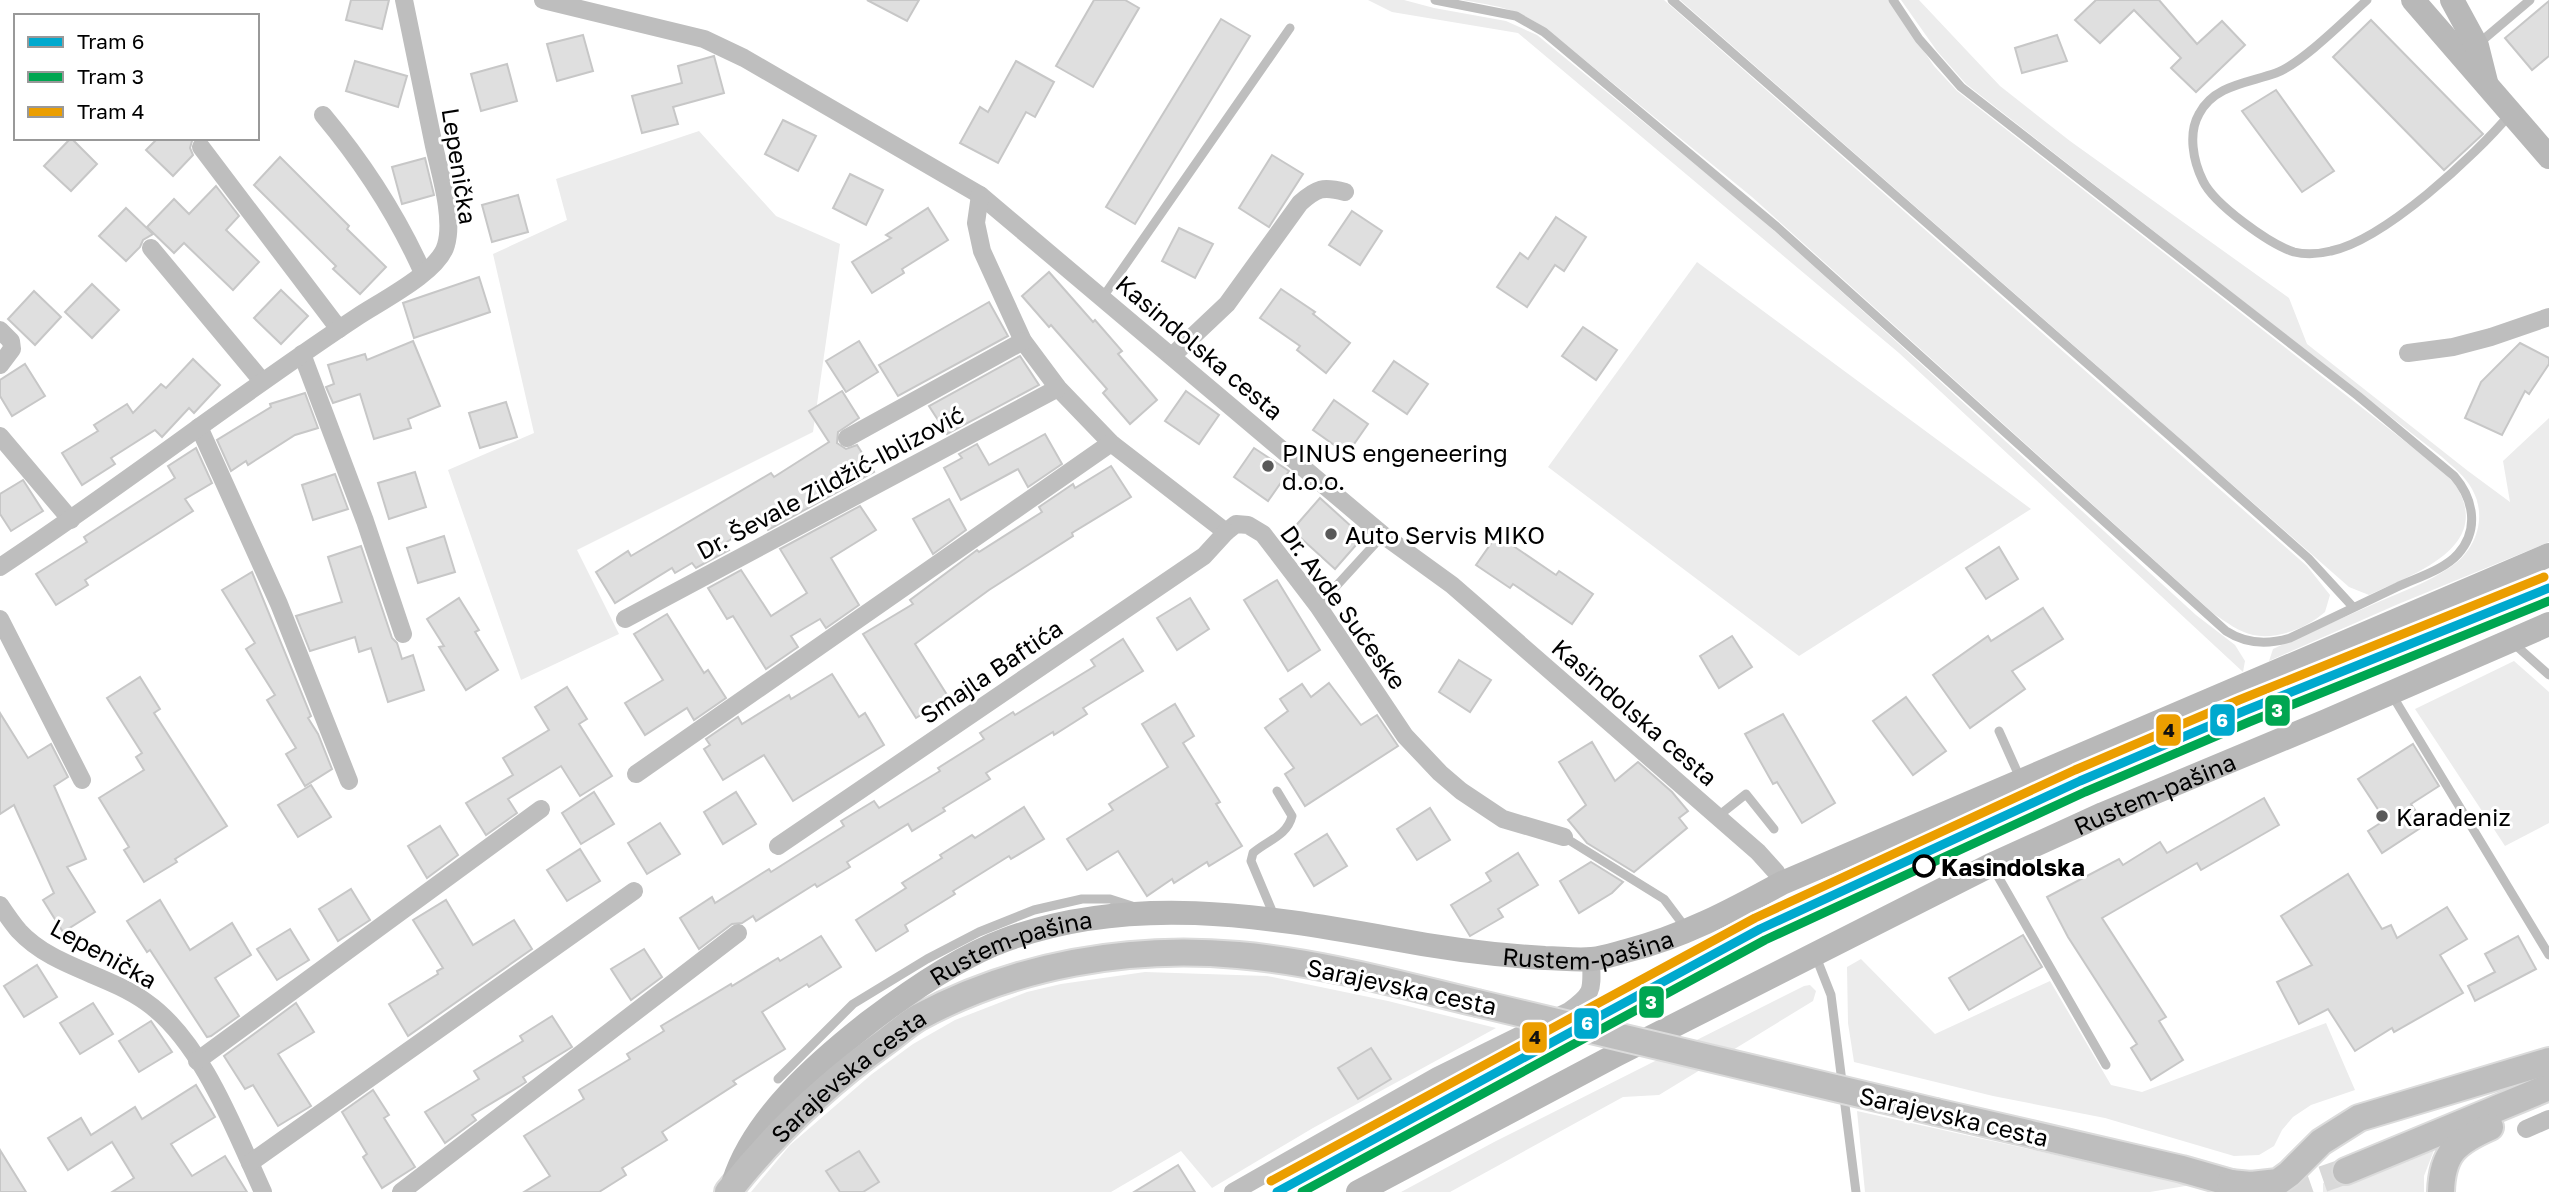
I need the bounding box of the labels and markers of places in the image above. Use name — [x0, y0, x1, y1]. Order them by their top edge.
place label: PINUS engeneering d.o.o. — [1282, 438, 1508, 495]
marker: PINUS engeneering d.o.o. — [1260, 458, 1276, 474]
place label: Auto Servis MIKO — [1345, 520, 1545, 549]
marker: Auto Servis MIKO — [1323, 526, 1339, 542]
place label: Karadeniz — [2396, 802, 2511, 831]
marker: Karadeniz — [2374, 808, 2390, 824]
place label: Kasindolska — [1941, 852, 2085, 881]
marker: Kasindolska — [1913, 855, 1935, 877]

